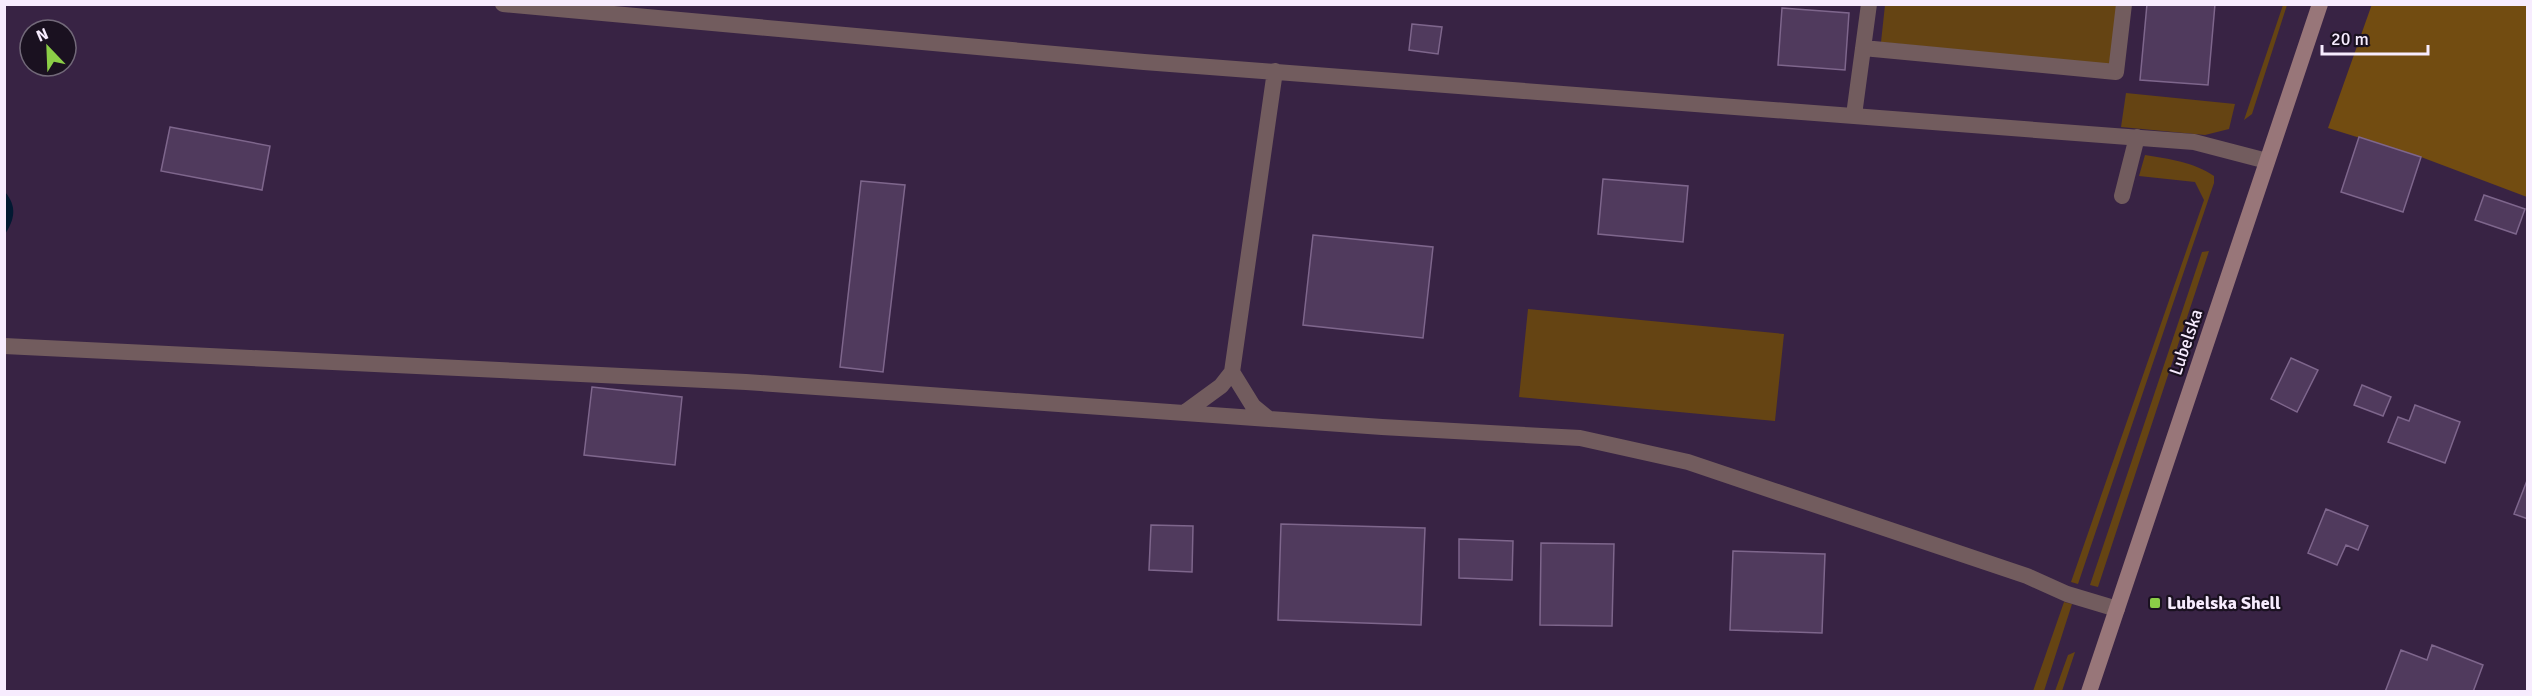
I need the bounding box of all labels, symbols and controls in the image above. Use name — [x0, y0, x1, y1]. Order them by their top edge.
north arrow — [18, 18, 78, 78]
scale bar — [2322, 18, 2428, 56]
text: N — [33, 24, 52, 46]
text: 20 m — [2331, 28, 2369, 50]
street label: Lubelska — [2164, 306, 2208, 378]
place label: Lubelska Shell — [2167, 592, 2281, 614]
marker: Lubelska Shell — [2148, 596, 2162, 610]

